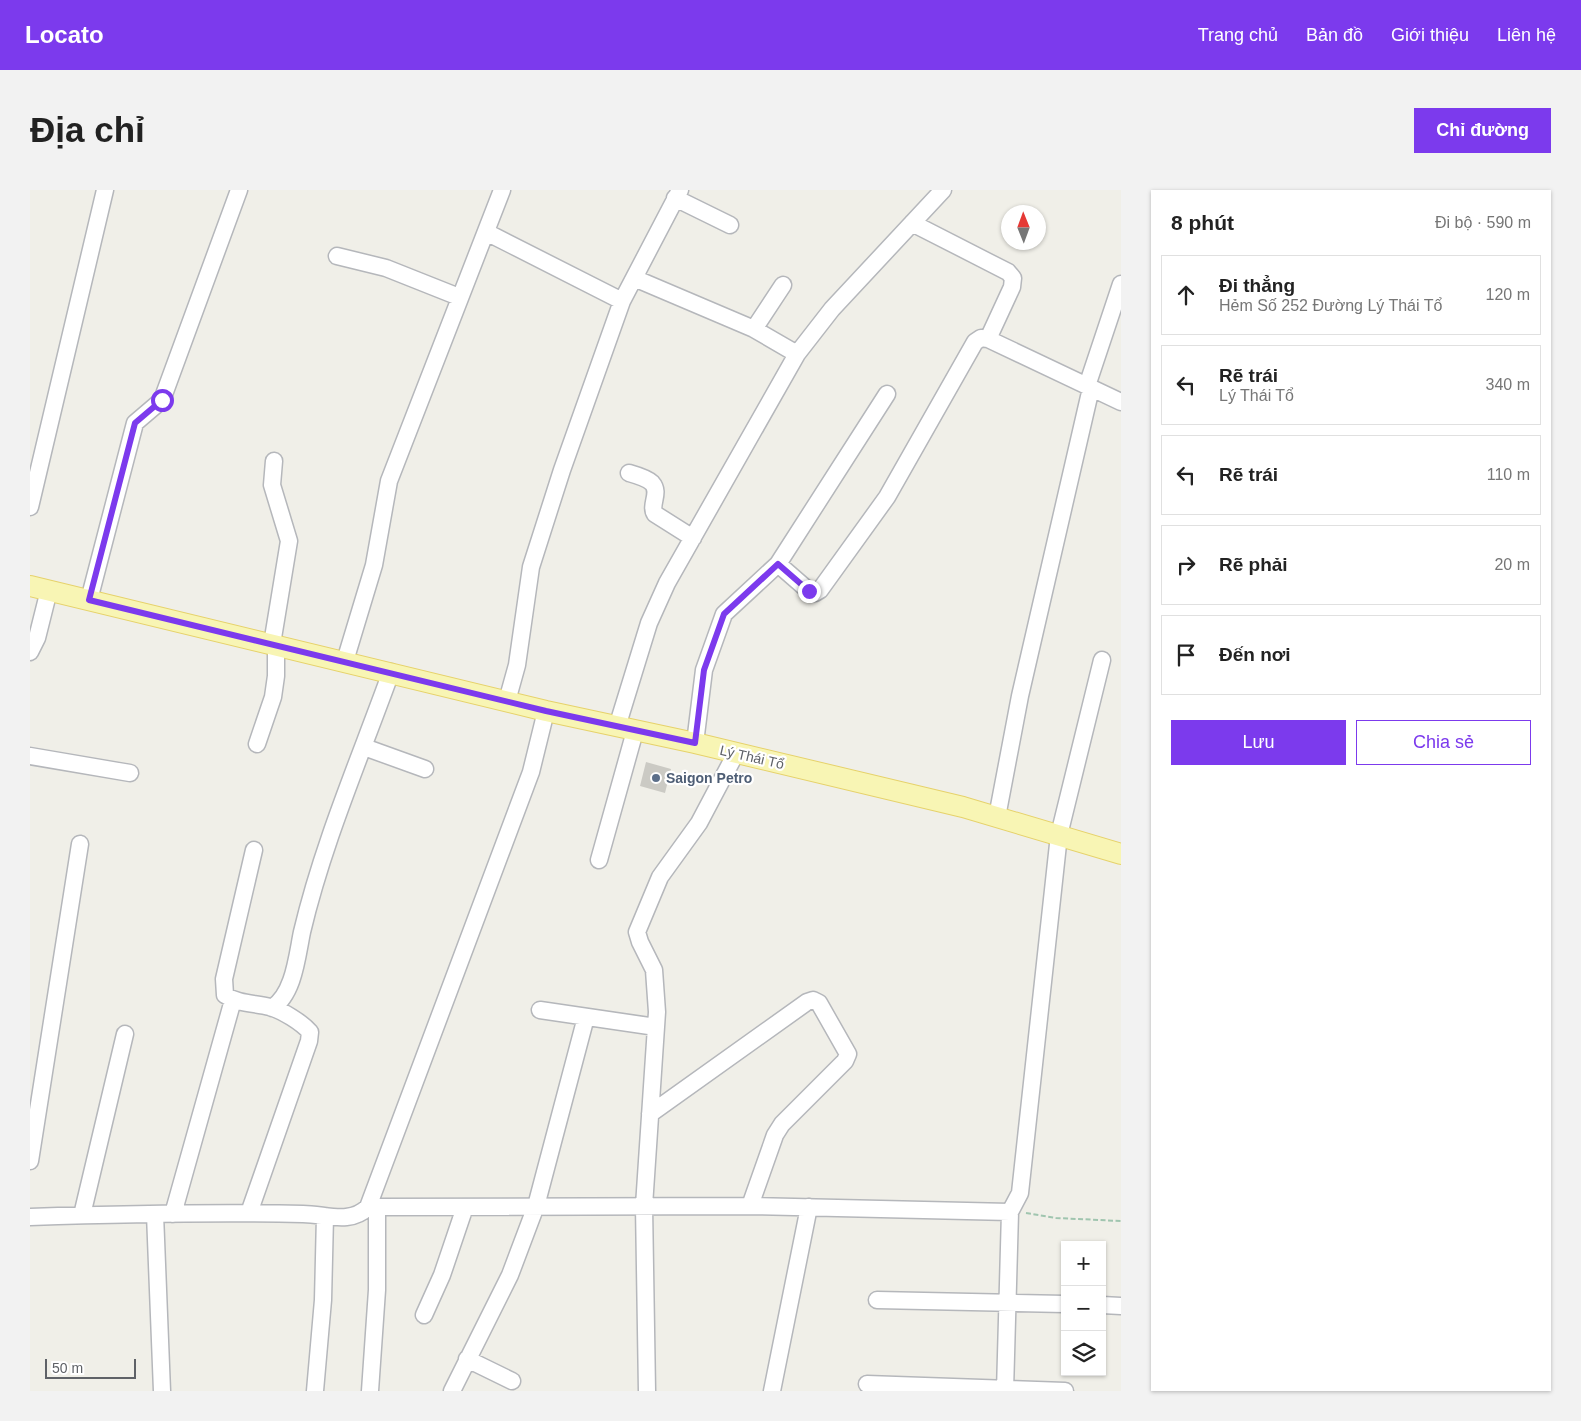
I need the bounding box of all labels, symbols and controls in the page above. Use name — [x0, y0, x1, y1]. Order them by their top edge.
text: Locato — [25, 21, 104, 48]
text: Trang chủ — [1198, 25, 1278, 45]
text: Bản đồ — [1306, 25, 1363, 45]
text: Giới thiệu — [1391, 25, 1469, 45]
text: Liên hệ — [1497, 25, 1556, 45]
button: Chỉ đường — [1414, 108, 1551, 153]
text: Địa chỉ — [30, 110, 145, 149]
north arrow — [1001, 205, 1046, 250]
text: 8 phút — [1171, 211, 1234, 234]
text: Đi bộ · 590 m — [1435, 214, 1531, 231]
text: Đi thẳng — [1219, 275, 1295, 296]
icon: ahead — [1172, 281, 1200, 309]
text: 120 m — [1486, 286, 1530, 303]
text: Hẻm Số 252 Đường Lý Thái Tổ — [1219, 297, 1442, 314]
text: Rẽ trái — [1219, 365, 1278, 386]
icon: left — [1172, 371, 1200, 399]
text: 340 m — [1486, 376, 1530, 393]
text: Lý Thái Tổ — [1219, 387, 1294, 404]
route start — [151, 389, 174, 412]
icon: left — [1172, 461, 1200, 489]
text: Rẽ trái — [1219, 464, 1278, 485]
text: 110 m — [1487, 466, 1530, 483]
icon: right — [1172, 551, 1200, 579]
text: Rẽ phải — [1219, 554, 1288, 575]
text: 20 m — [1494, 556, 1530, 573]
route end — [798, 580, 821, 603]
icon: arrive — [1172, 641, 1200, 669]
text: Đến nơi — [1219, 644, 1291, 665]
button: Lưu — [1171, 720, 1346, 765]
button: Chia sẻ — [1356, 720, 1531, 765]
street label: Lý Thái Tổ — [718, 742, 786, 772]
place label: Saigon Petro — [666, 770, 752, 786]
marker: Saigon Petro — [650, 772, 662, 784]
map controls — [1061, 1241, 1106, 1376]
button: + — [1061, 1241, 1106, 1286]
button: − — [1061, 1286, 1106, 1331]
button: layers — [1061, 1331, 1106, 1376]
scale bar — [45, 1356, 136, 1379]
text: 50 m — [52, 1360, 83, 1376]

